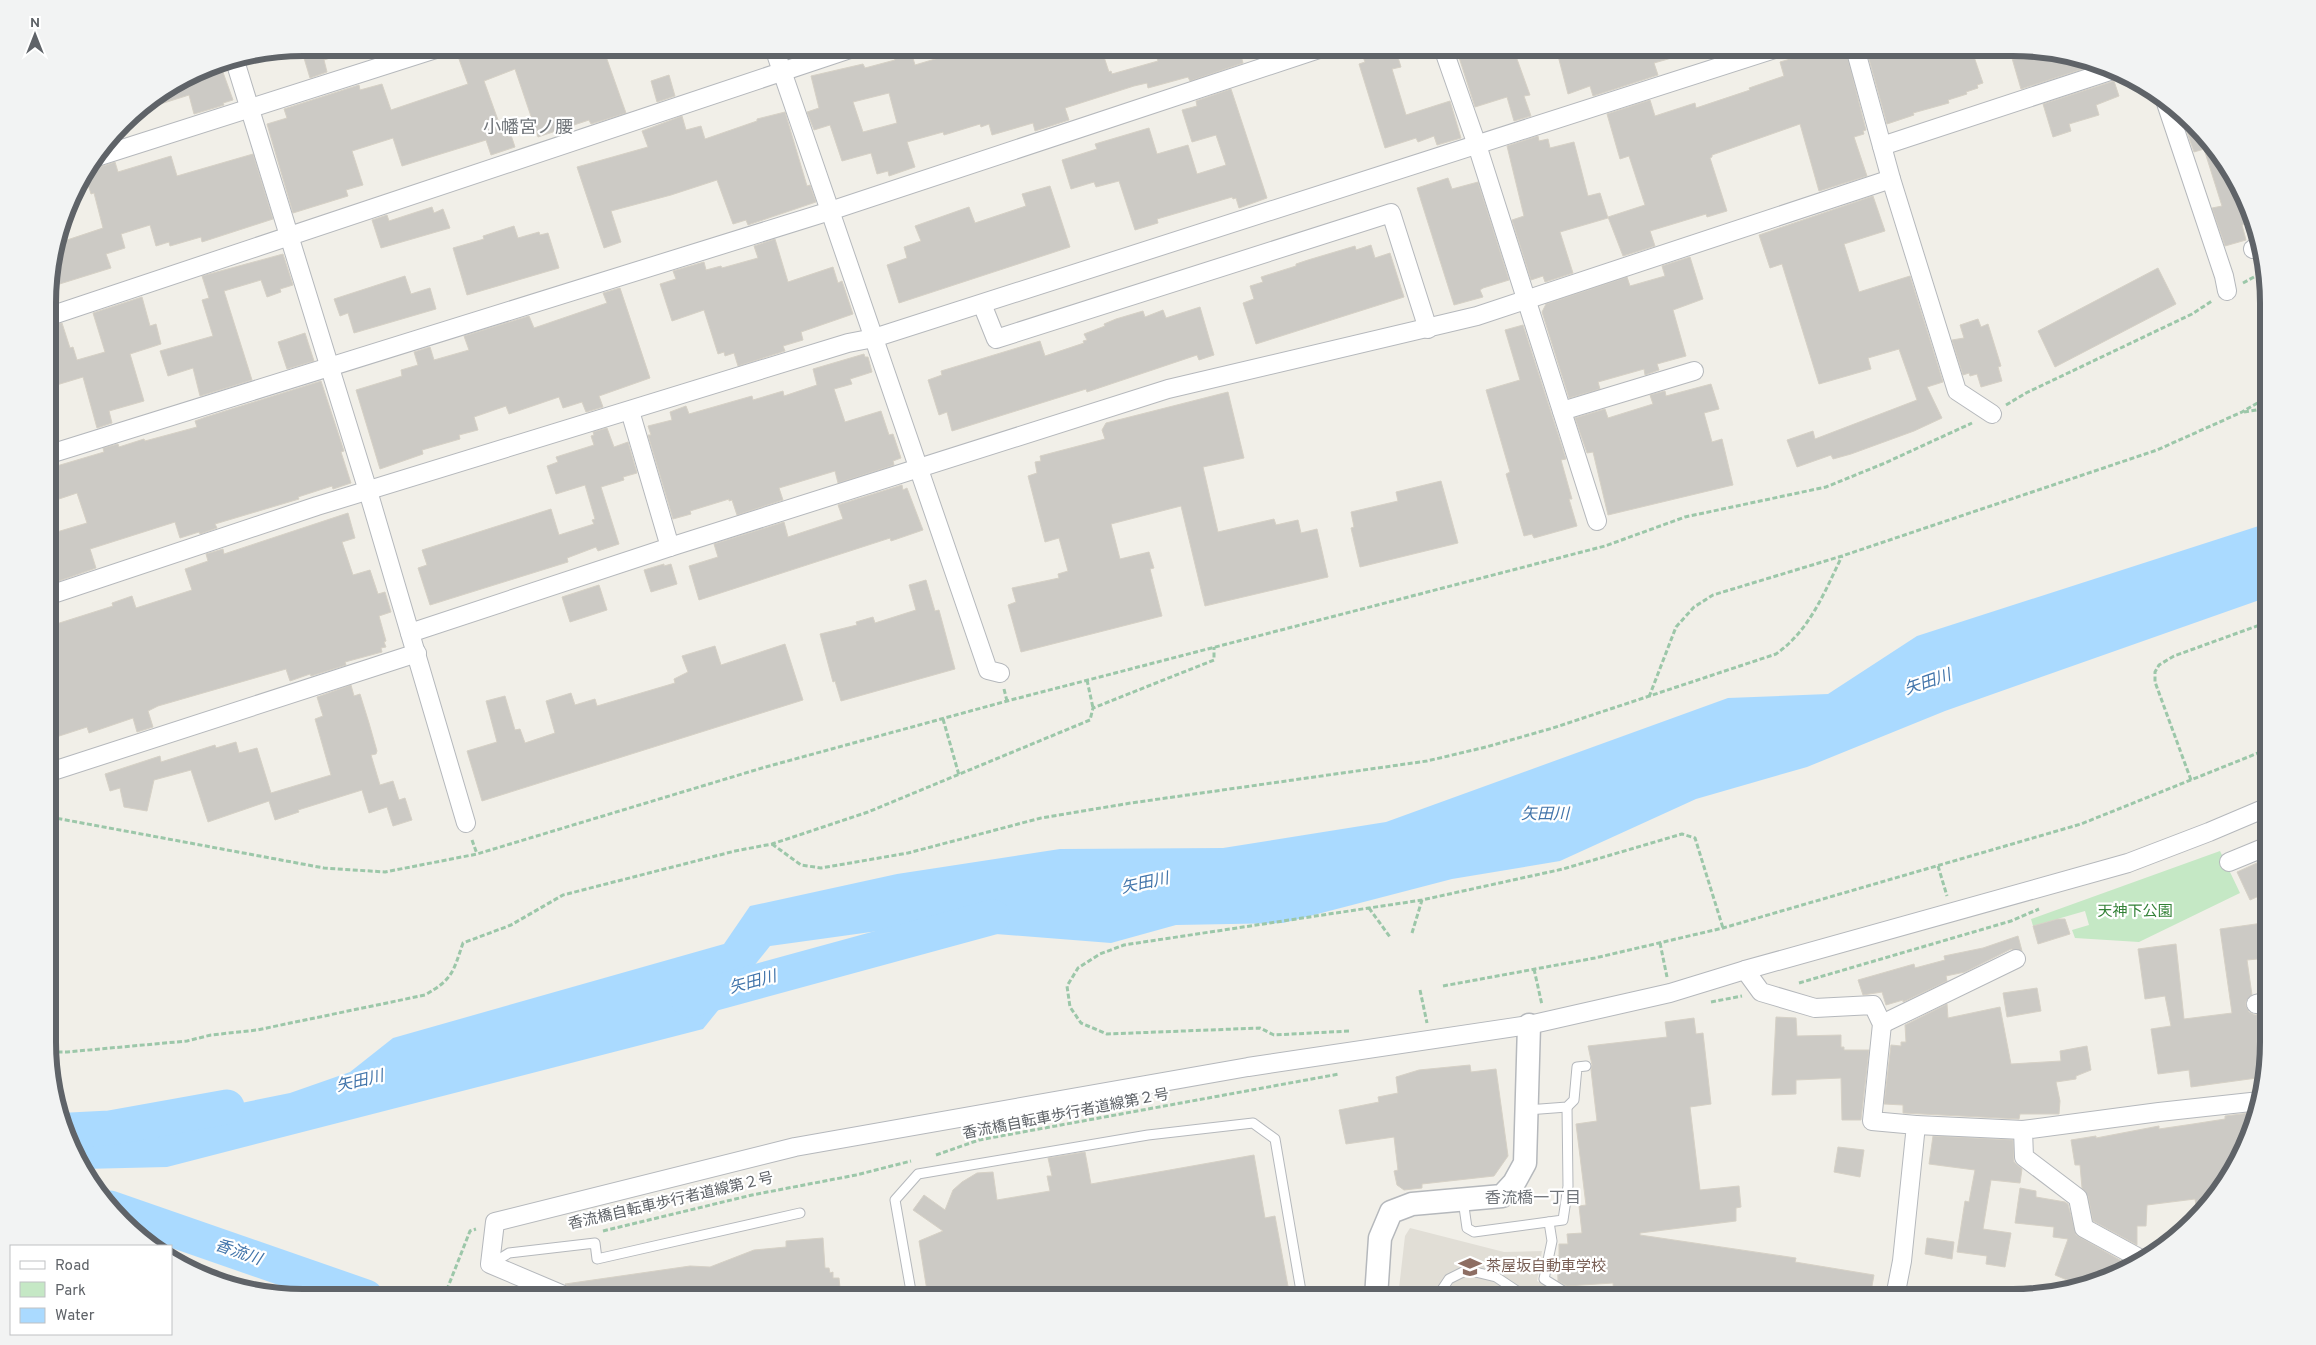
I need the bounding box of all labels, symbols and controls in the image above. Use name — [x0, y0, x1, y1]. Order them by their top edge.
north arrow — [10, 10, 60, 60]
text: N — [30, 15, 40, 32]
district label: 小幡宮ノ腰 — [483, 117, 573, 140]
water label: 矢田川 — [1902, 665, 1956, 700]
water label: 矢田川 — [1521, 805, 1571, 825]
water label: 矢田川 — [1119, 869, 1173, 899]
park label: 天神下公園 — [2097, 903, 2173, 922]
water label: 矢田川 — [727, 967, 781, 999]
water label: 矢田川 — [334, 1066, 388, 1097]
street label: 香流橋自転車歩行者道線第２号 — [961, 1086, 1171, 1144]
street label: 香流橋自転車歩行者道線第２号 — [567, 1169, 775, 1235]
district label: 香流橋一丁目 — [1485, 1189, 1581, 1209]
water label: 香流川 — [212, 1236, 266, 1271]
legend — [10, 1245, 172, 1335]
school or university icon: 茶屋坂自動車学校 — [1457, 1254, 1483, 1280]
text: Road — [55, 1257, 90, 1276]
place label: 茶屋坂自動車学校 — [1486, 1258, 1606, 1277]
text: Park — [55, 1282, 86, 1301]
text: Water — [55, 1307, 95, 1326]

